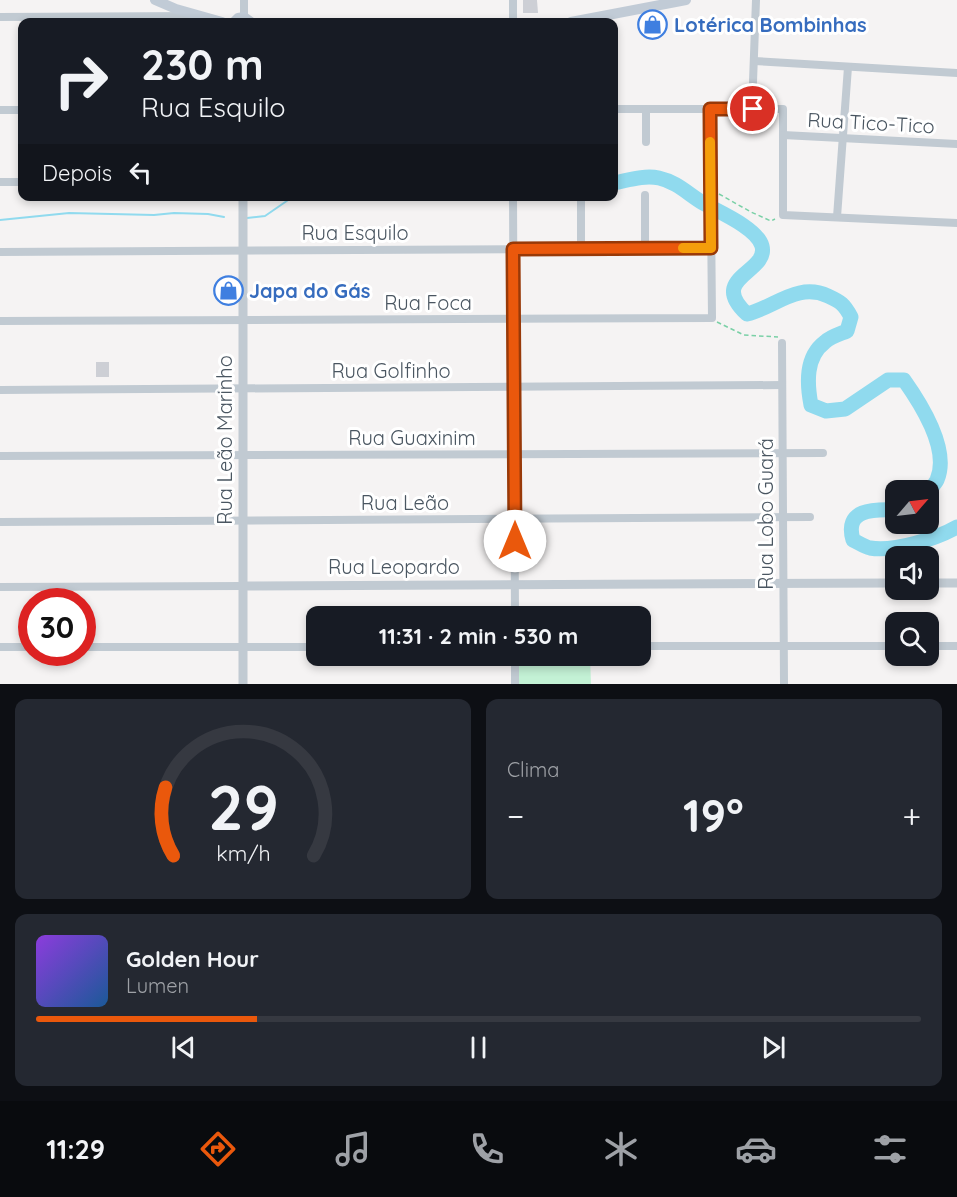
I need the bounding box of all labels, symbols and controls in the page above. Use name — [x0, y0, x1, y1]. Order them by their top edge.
shop icon: Lotérica Bombinhas — [637, 9, 669, 41]
place label: Lotérica Bombinhas — [674, 12, 867, 37]
text: 230 m — [141, 38, 264, 91]
icon: right — [42, 42, 120, 120]
pin — [727, 83, 778, 134]
text: Rua Esquilo — [141, 90, 286, 124]
icon: arrive — [736, 92, 769, 125]
street label: Rua Tico-Tico — [807, 107, 935, 138]
icon: left — [124, 156, 157, 189]
text: Depois — [42, 159, 112, 187]
street label: Rua Esquilo — [301, 220, 409, 245]
shop icon: Japa do Gás — [212, 275, 244, 307]
place label: Japa do Gás — [249, 278, 370, 303]
street label: Rua Foca — [384, 290, 472, 315]
street label: Rua Leão Marinho — [212, 355, 237, 525]
street label: Rua Golfinho — [331, 358, 451, 383]
street label: Rua Guaxinim — [348, 425, 476, 450]
street label: Rua Lobo Guará — [753, 438, 778, 590]
north arrow — [885, 480, 939, 534]
map controls — [885, 480, 939, 666]
street label: Rua Leão — [361, 490, 449, 515]
position arrow — [483, 509, 547, 573]
button: sound — [885, 546, 939, 600]
street label: Rua Leopardo — [328, 554, 460, 579]
speed limit sign: 30 — [18, 588, 96, 666]
button: search — [885, 612, 939, 666]
text: 11:31 · 2 min · 530 m — [379, 622, 578, 650]
text: Clima — [507, 757, 559, 782]
text: 29 — [208, 768, 278, 846]
text: 19° — [683, 787, 744, 843]
text: − — [507, 795, 524, 836]
text: + — [902, 795, 921, 836]
text: km/h — [216, 840, 270, 866]
text: Golden Hour — [126, 945, 259, 973]
text: Lumen — [126, 973, 189, 998]
icon: previous — [167, 1031, 200, 1064]
icon: pause — [462, 1031, 495, 1064]
icon: next — [757, 1031, 790, 1064]
icon: directions — [197, 1128, 239, 1170]
icon: music — [332, 1128, 374, 1170]
icon: phone — [466, 1128, 508, 1170]
icon: climate — [600, 1128, 642, 1170]
icon: car — [735, 1128, 777, 1170]
icon: filters — [869, 1128, 911, 1170]
text: 11:29 — [46, 1132, 105, 1166]

